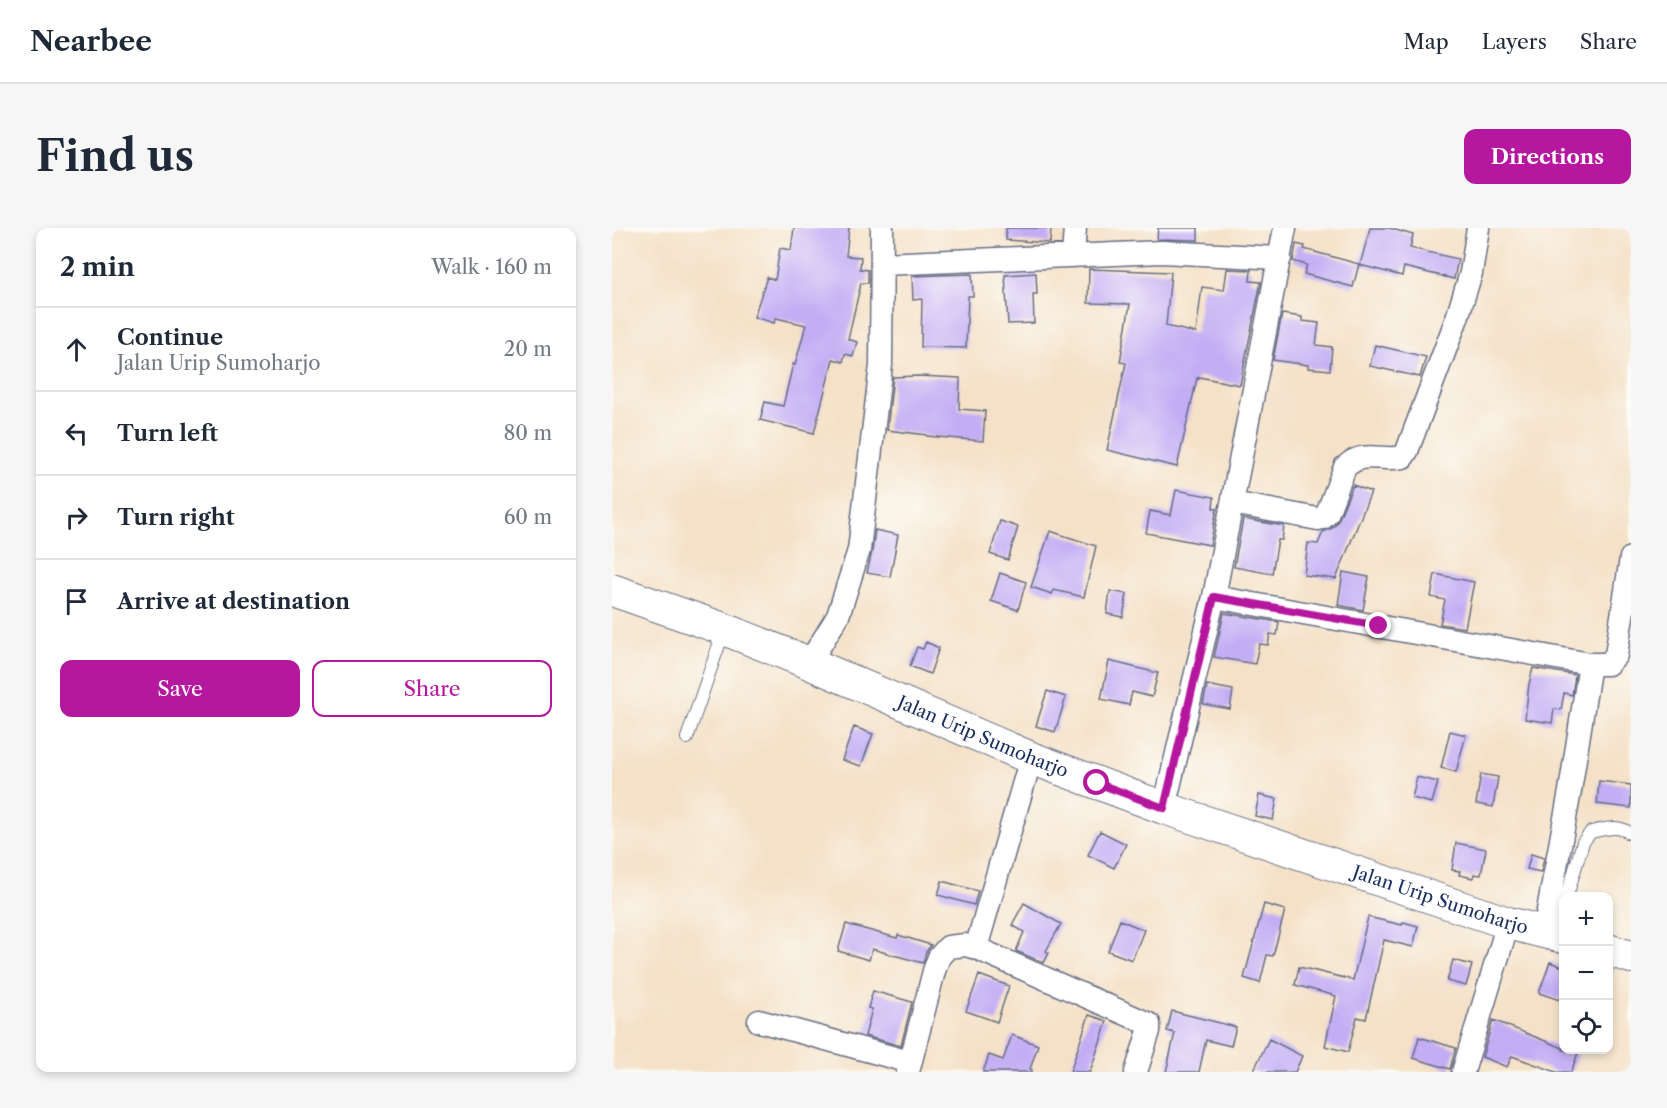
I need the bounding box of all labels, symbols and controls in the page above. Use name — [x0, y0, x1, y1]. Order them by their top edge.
text: Nearbee — [30, 24, 152, 58]
text: Map — [1404, 29, 1449, 54]
text: Layers — [1482, 29, 1547, 54]
text: Share — [1580, 29, 1637, 54]
button: Directions — [1464, 129, 1631, 184]
text: Find us — [36, 130, 194, 182]
text: 2 min — [60, 251, 135, 283]
text: Walk · 160 m — [431, 255, 552, 279]
text: Continue — [117, 324, 223, 351]
icon: ahead — [60, 333, 93, 366]
text: 20 m — [504, 337, 552, 361]
text: Jalan Urip Sumoharjo — [117, 351, 320, 375]
icon: left — [60, 417, 93, 450]
text: Turn left — [117, 420, 218, 447]
text: 80 m — [504, 421, 552, 445]
icon: right — [60, 501, 93, 534]
text: Turn right — [117, 504, 235, 531]
text: 60 m — [504, 505, 552, 529]
icon: arrive — [60, 585, 93, 618]
text: Arrive at destination — [117, 588, 350, 615]
route end — [1365, 612, 1391, 638]
button: Save — [60, 660, 300, 717]
button: Share — [312, 660, 552, 717]
street label: Jalan Urip Sumoharjo — [891, 690, 1071, 782]
route start — [1083, 769, 1109, 795]
street label: Jalan Urip Sumoharjo — [1347, 860, 1530, 939]
map controls — [1559, 892, 1613, 1054]
button: + — [1559, 892, 1613, 946]
button: − — [1559, 946, 1613, 1000]
button: locate — [1559, 1000, 1613, 1054]

